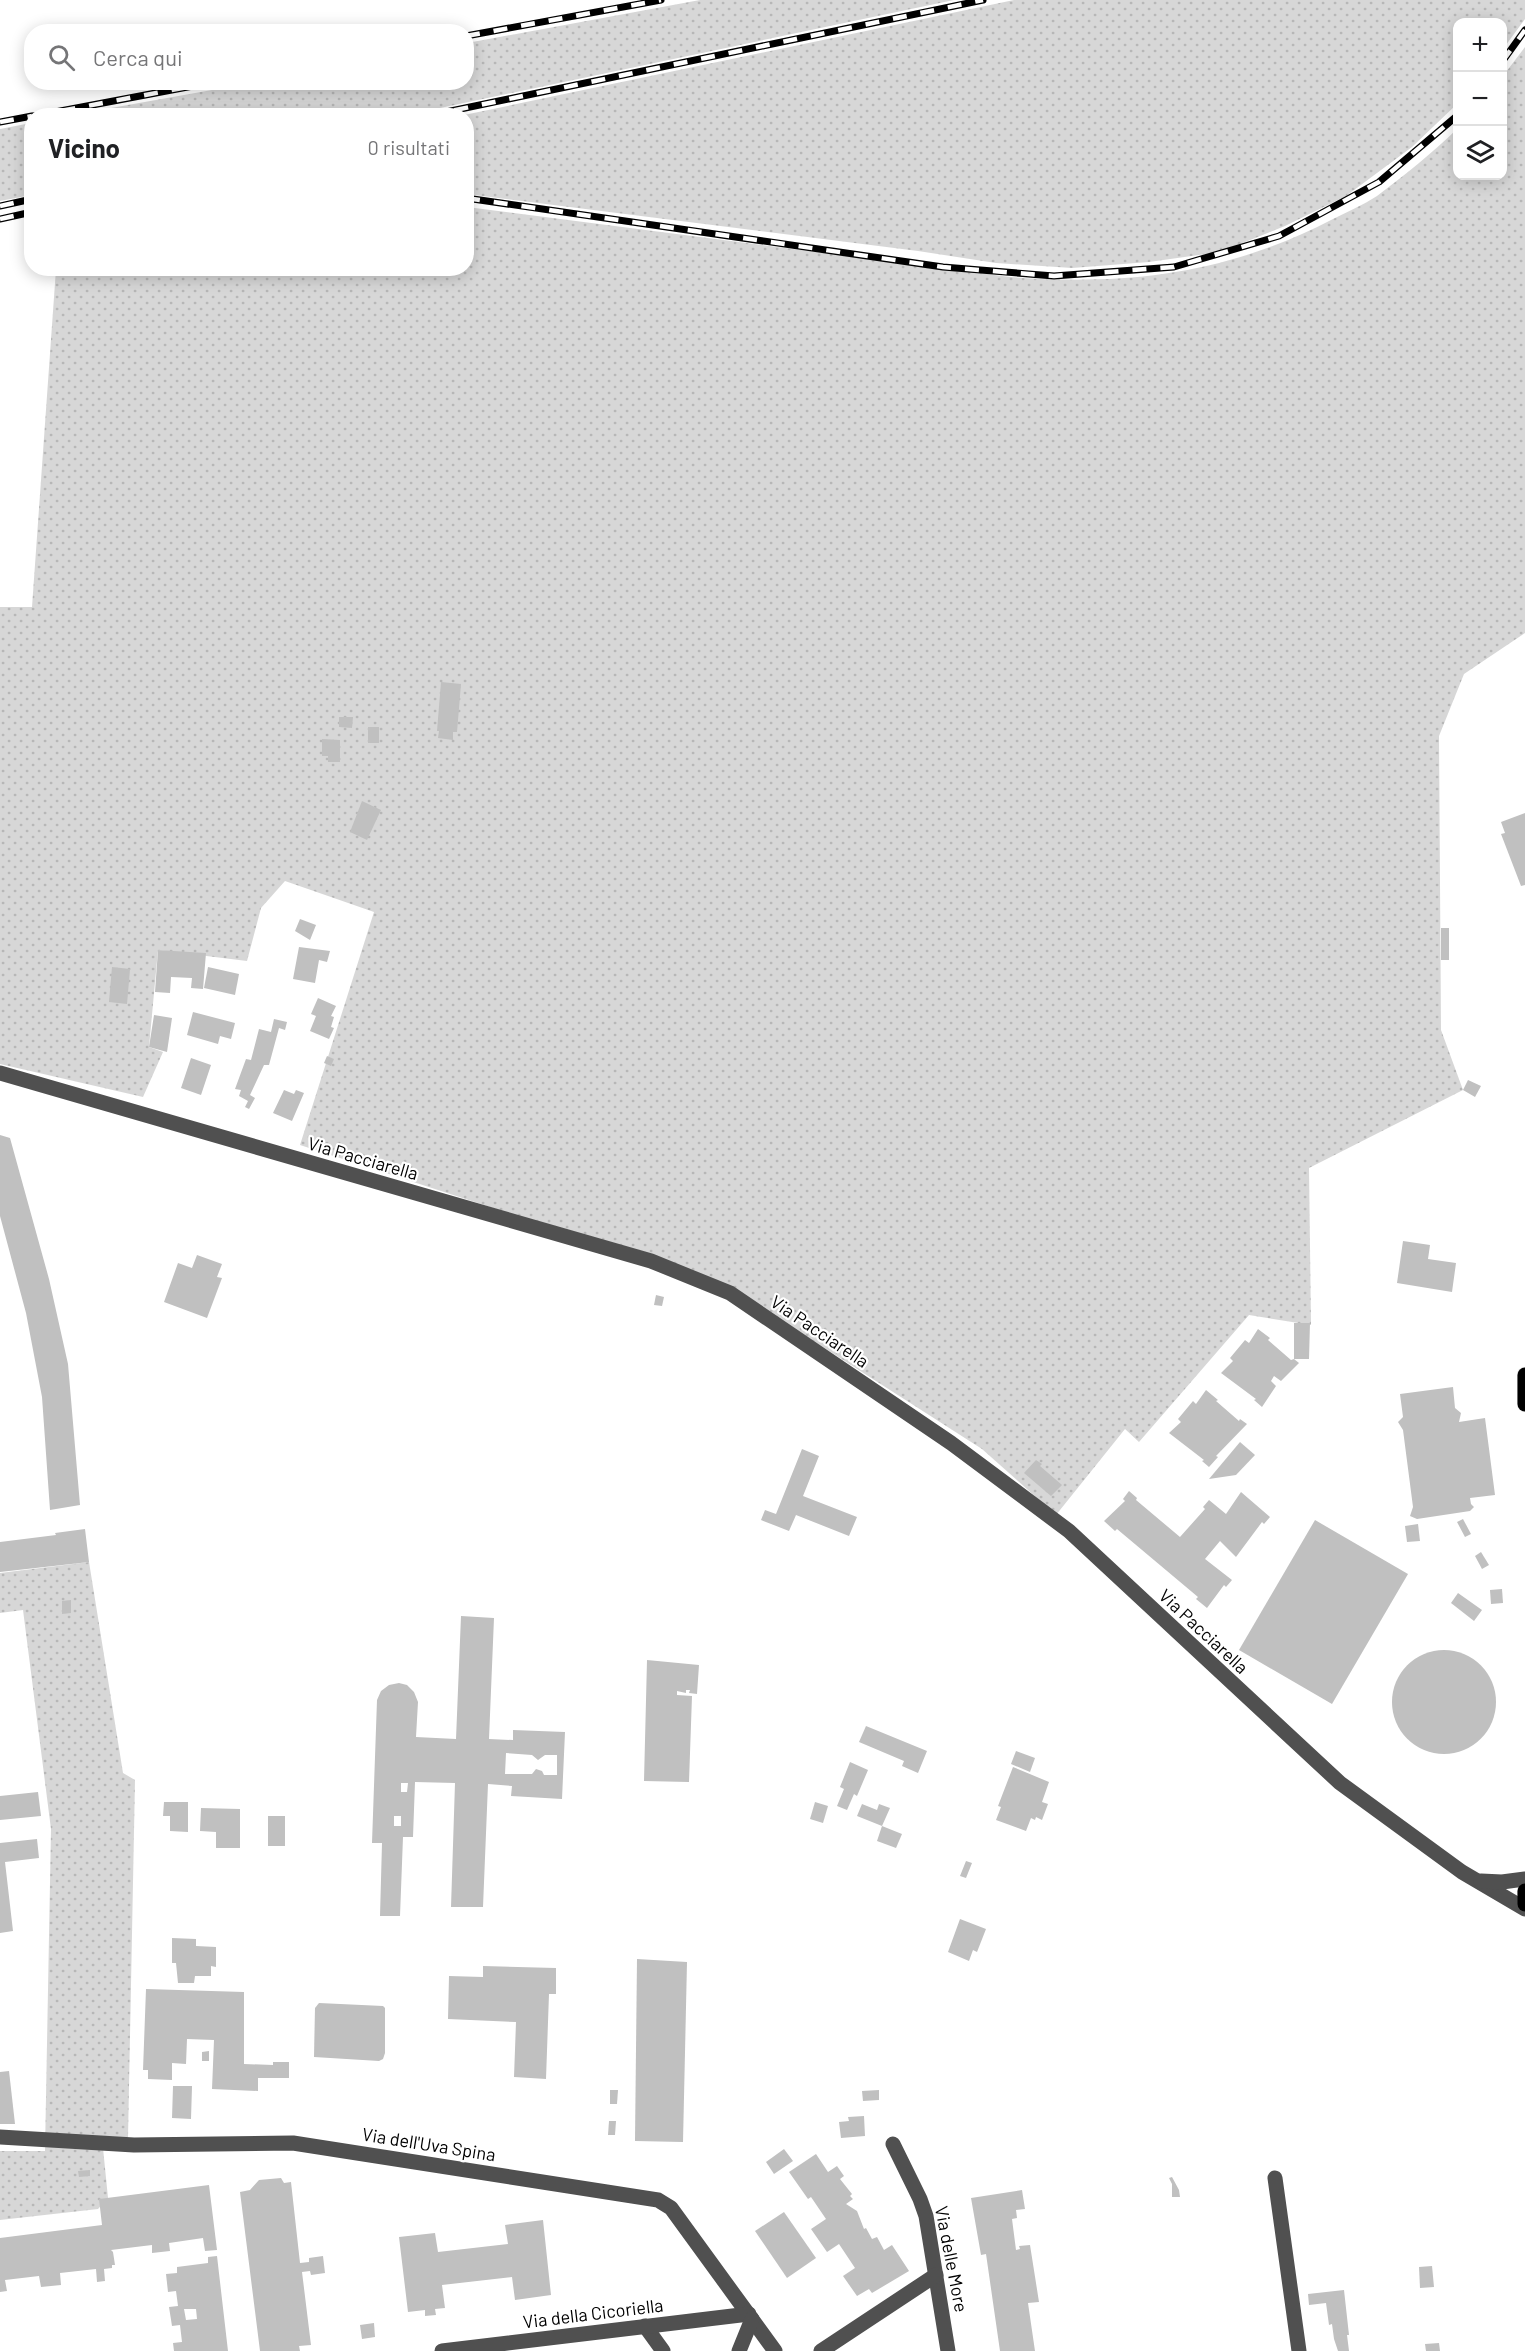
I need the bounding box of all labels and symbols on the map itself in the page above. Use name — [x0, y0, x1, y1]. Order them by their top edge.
street label: Via Pacciarella — [305, 1132, 421, 1184]
street label: Via Pacciarella — [767, 1290, 873, 1372]
street label: Via Pacciarella — [1155, 1584, 1253, 1678]
street label: Via dell'Uva Spina — [361, 2123, 497, 2165]
street label: Via delle More — [931, 2204, 973, 2314]
street label: Via della Cicoriella — [522, 2293, 664, 2333]

